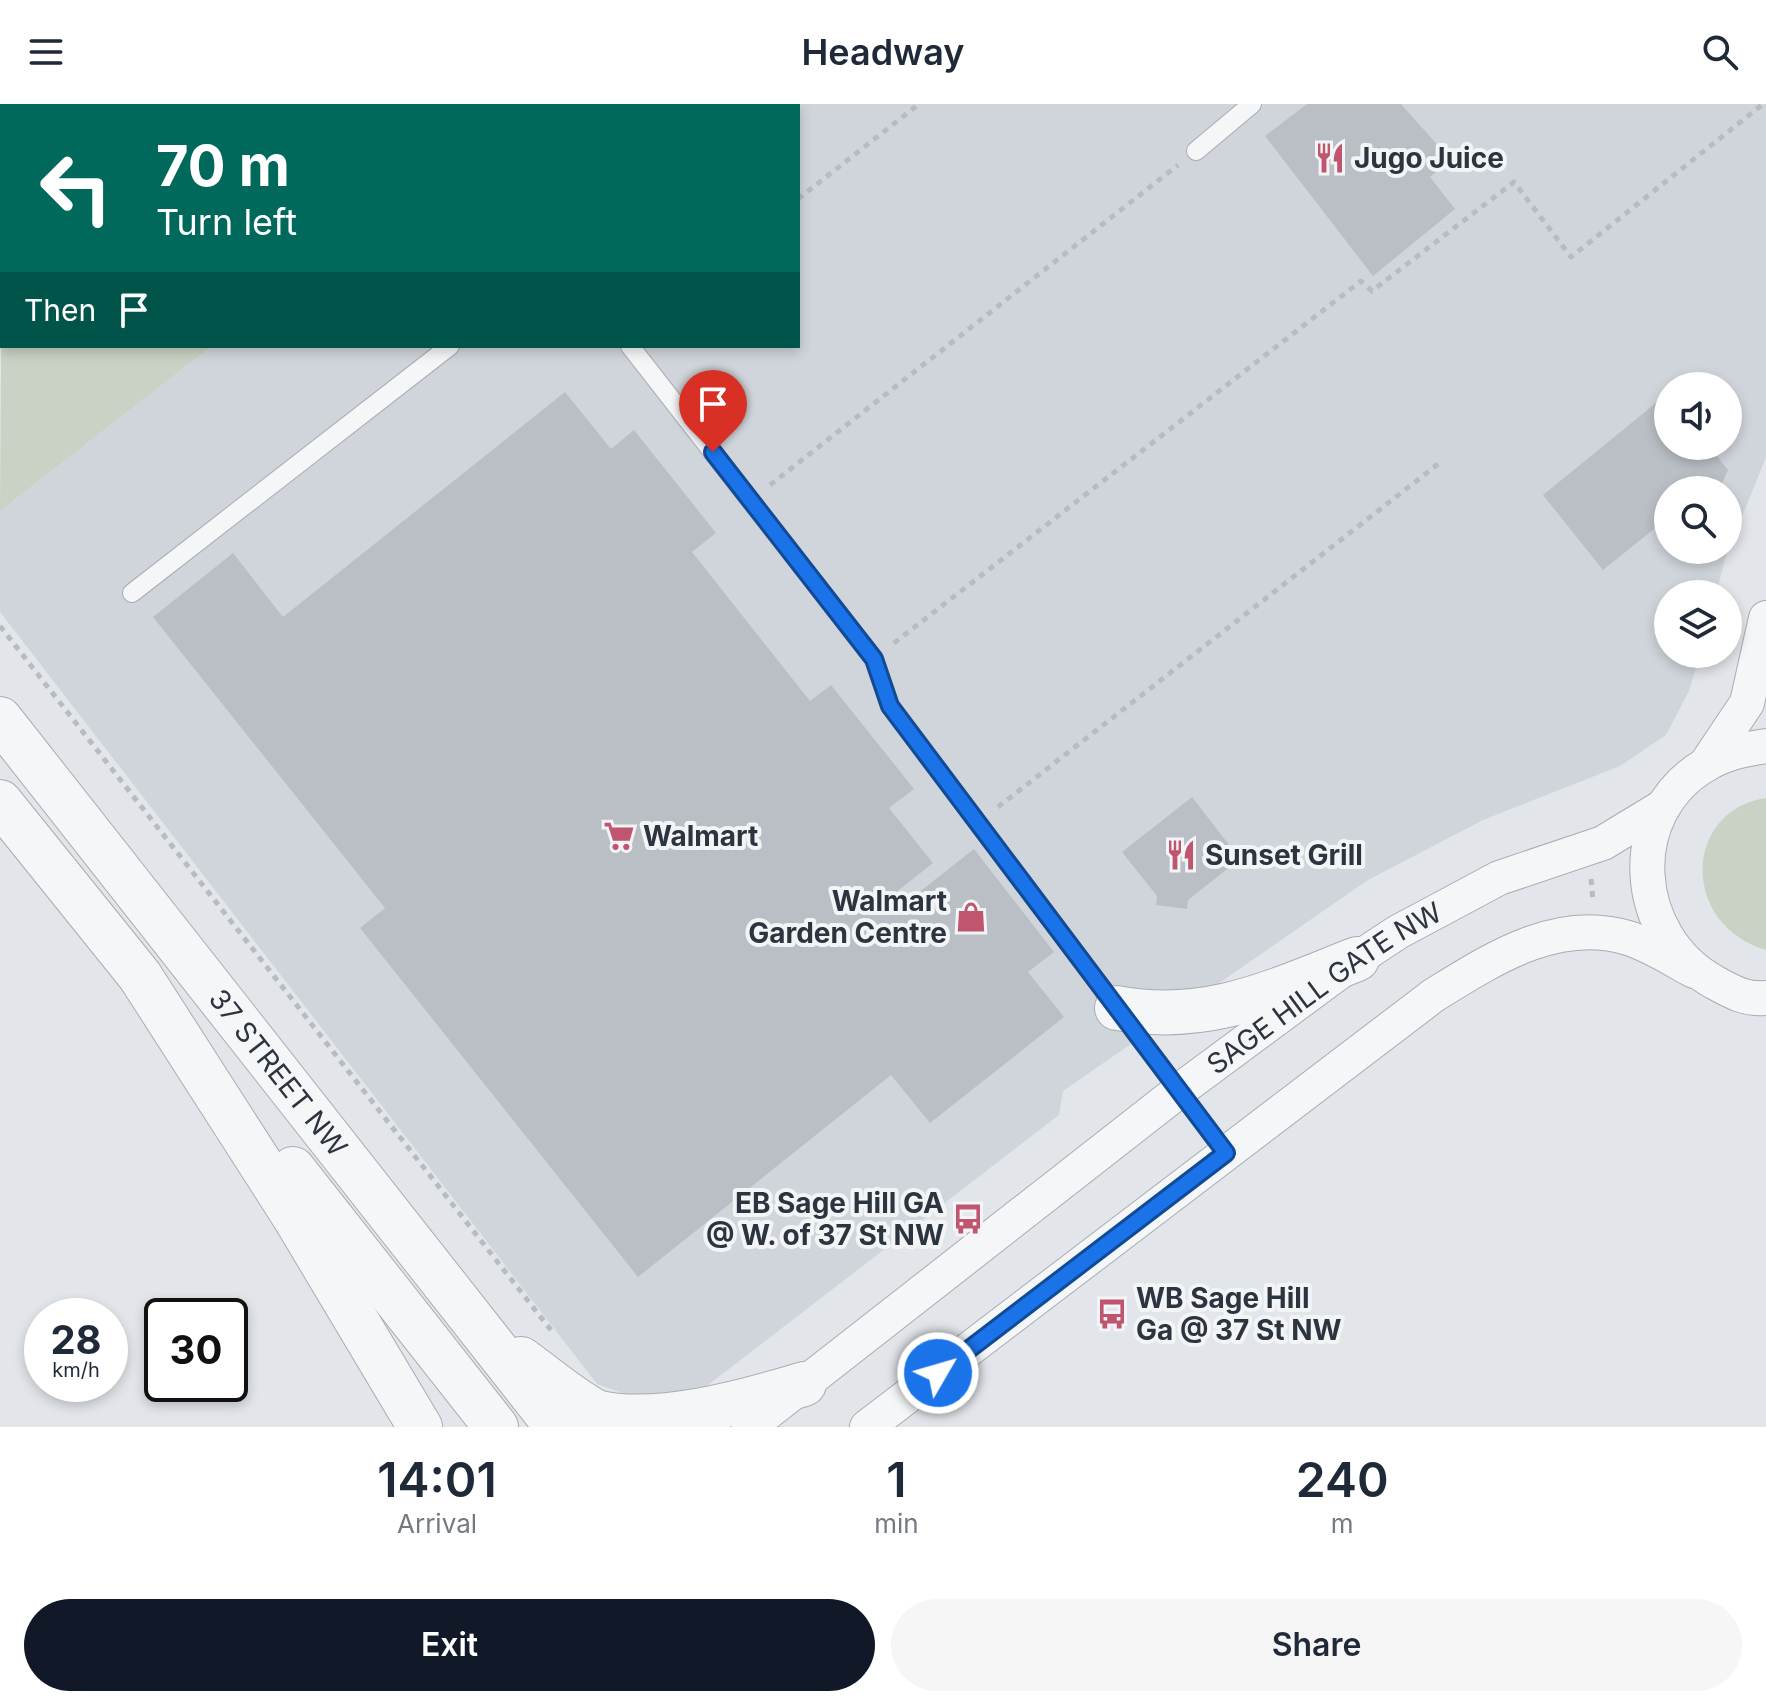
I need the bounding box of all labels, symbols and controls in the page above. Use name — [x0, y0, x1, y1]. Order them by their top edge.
icon: menu — [24, 30, 68, 74]
text: Headway — [801, 30, 965, 74]
icon: search — [1698, 30, 1742, 74]
text: 70 m — [156, 132, 290, 200]
icon: left — [24, 136, 128, 240]
restaurant icon: Jugo Juice — [1313, 141, 1347, 175]
place label: Jugo Juice — [1354, 141, 1504, 175]
text: Turn left — [156, 200, 297, 244]
icon: arrive — [112, 288, 156, 332]
text: Then — [24, 292, 96, 328]
pin — [679, 370, 747, 452]
map controls — [1654, 372, 1742, 668]
button: sound — [1654, 372, 1742, 460]
icon: arrive — [691, 382, 735, 426]
button: search — [1654, 476, 1742, 564]
button: layers — [1654, 580, 1742, 668]
supermarket icon: Walmart — [602, 819, 636, 853]
place label: Walmart — [643, 819, 758, 853]
restaurant icon: Sunset Grill — [1164, 838, 1198, 872]
place label: Sunset Grill — [1205, 838, 1363, 872]
place label: Walmart Garden Centre — [748, 884, 947, 950]
street label: SAGE HILL GATE NW — [1200, 895, 1447, 1081]
shop icon: Walmart Garden Centre — [954, 900, 988, 934]
street label: 37 STREET NW — [202, 982, 354, 1163]
place label: EB Sage Hill GA @ W. of 37 St NW — [706, 1186, 944, 1252]
bus stop icon: EB Sage Hill GA @ W. of 37 St NW — [951, 1202, 985, 1236]
place label: WB Sage Hill Ga @ 37 St NW — [1136, 1281, 1342, 1347]
bus stop icon: WB Sage Hill Ga @ 37 St NW — [1095, 1297, 1129, 1331]
speed limit sign: 30 — [144, 1298, 248, 1402]
text: 28 — [50, 1315, 102, 1364]
position arrow — [896, 1331, 980, 1415]
text: km/h — [52, 1358, 100, 1382]
text: 14:01 — [377, 1450, 497, 1509]
text: 1 — [886, 1450, 906, 1509]
text: 240 — [1296, 1450, 1389, 1509]
text: Arrival — [397, 1508, 477, 1539]
text: min — [874, 1508, 919, 1539]
text: m — [1331, 1508, 1354, 1539]
button: Exit — [24, 1599, 875, 1691]
button: Share — [891, 1599, 1742, 1691]

